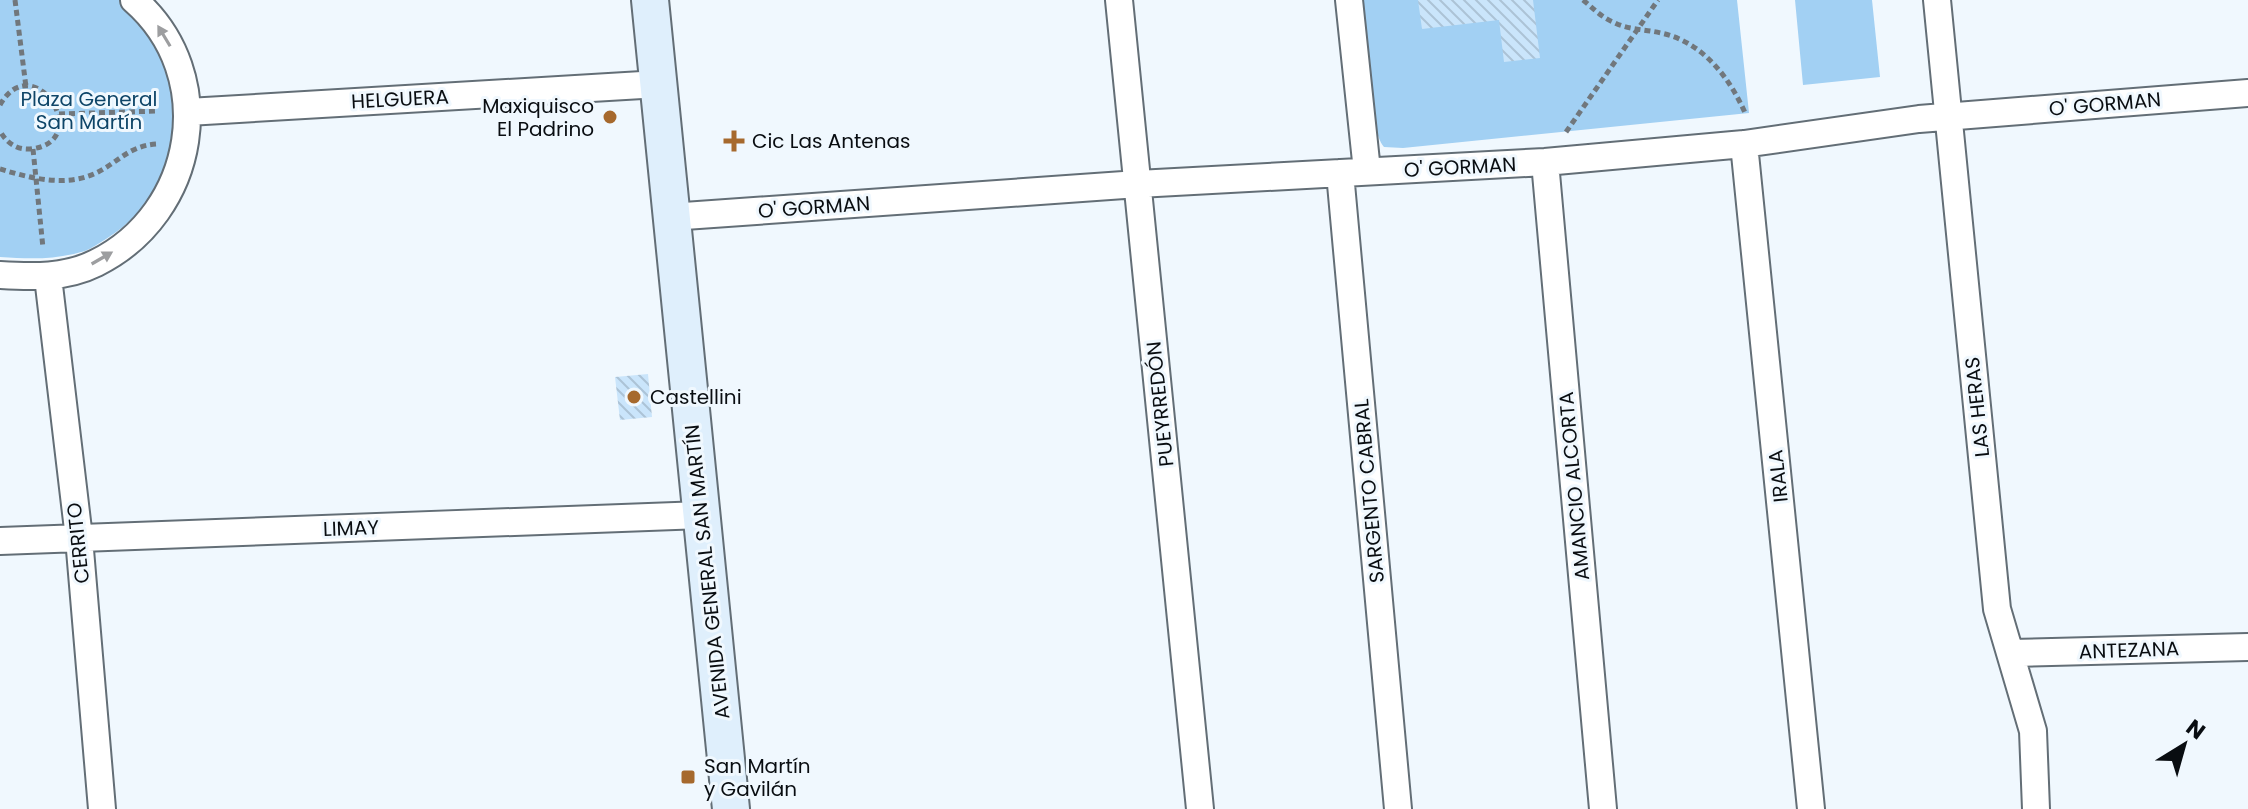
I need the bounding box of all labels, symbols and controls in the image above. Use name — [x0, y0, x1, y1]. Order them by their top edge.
one-way arrow — [157, 25, 171, 47]
street label: HELGUERA — [350, 82, 450, 116]
park label: Plaza General San Martín — [20, 85, 158, 136]
street label: O' GORMAN — [2048, 85, 2162, 123]
place label: Maxiquisco El Padrino — [482, 92, 594, 143]
marker: Maxiquisco El Padrino — [601, 108, 619, 126]
place label: Cic Las Antenas — [752, 127, 911, 155]
marker: Cic Las Antenas — [723, 130, 745, 152]
street label: O' GORMAN — [1403, 150, 1517, 184]
street label: O' GORMAN — [757, 189, 871, 225]
one-way arrow — [91, 251, 113, 265]
street label: PUEYRREDÓN — [1140, 340, 1180, 468]
street label: LAS HERAS — [1958, 355, 1996, 459]
place label: Castellini — [650, 383, 742, 411]
marker: Castellini — [625, 388, 643, 406]
street label: AMANCIO ALCORTA — [1552, 390, 1596, 582]
street label: SARGENTO CABRAL — [1347, 397, 1391, 584]
street label: AVENIDA GENERAL SAN MARTÍN — [678, 423, 736, 721]
street label: IRALA — [1761, 448, 1795, 504]
street label: CERRITO — [60, 501, 96, 585]
street label: LIMAY — [323, 513, 380, 543]
street label: ANTEZANA — [2078, 634, 2180, 666]
north arrow — [2144, 705, 2224, 785]
text: N — [2180, 712, 2212, 747]
place label: San Martín y Gavilán — [704, 752, 811, 803]
marker: San Martín y Gavilán — [679, 768, 697, 786]

